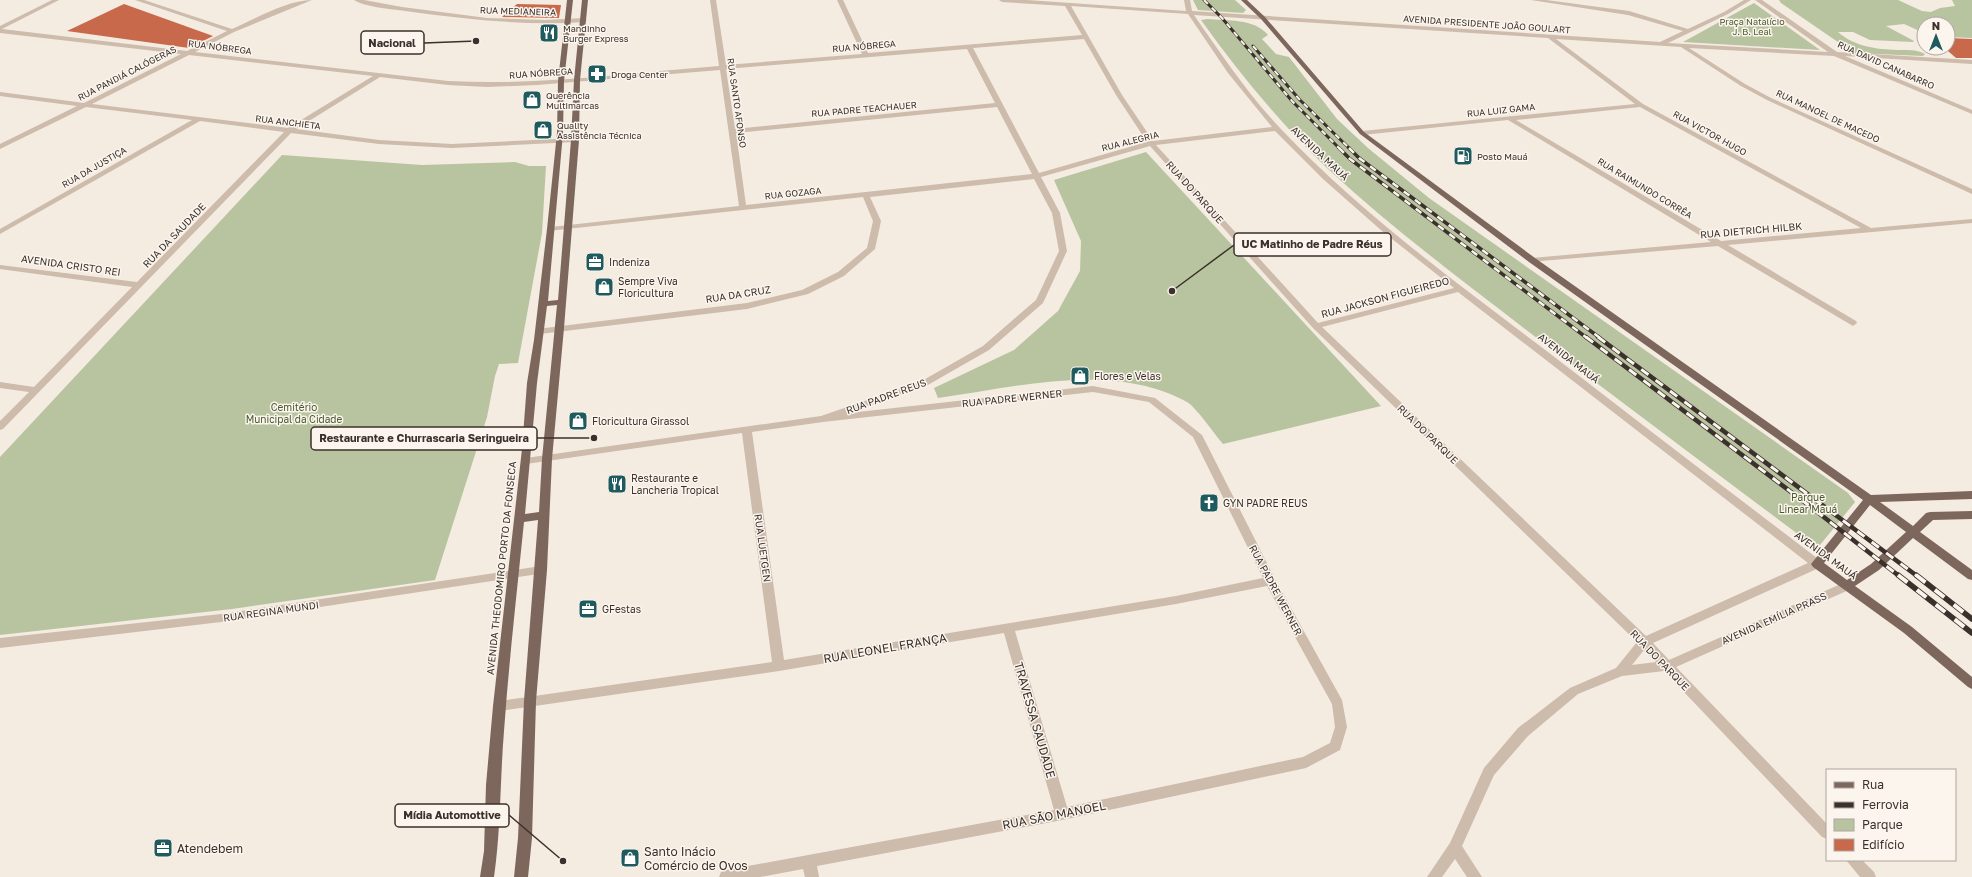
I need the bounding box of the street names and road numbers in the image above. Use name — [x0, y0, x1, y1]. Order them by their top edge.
street label: RUA MEDIANEIRA — [480, 4, 556, 18]
street label: AVENIDA PRESIDENTE JOÃO GOULART — [1403, 13, 1571, 35]
street label: RUA NÓBREGA — [188, 38, 252, 56]
street label: RUA NÓBREGA — [832, 38, 896, 54]
street label: RUA DAVID CANABARRO — [1836, 39, 1936, 92]
street label: RUA PANDIÁ CALÓGERAS — [76, 43, 178, 103]
street label: RUA SANTO AFONSO — [725, 57, 749, 149]
street label: RUA NÓBREGA — [509, 65, 573, 81]
street label: RUA MANOEL DE MACEDO — [1774, 87, 1882, 145]
street label: RUA PADRE TEACHAUER — [811, 99, 917, 119]
street label: RUA LUIZ GAMA — [1466, 101, 1536, 119]
street label: RUA VICTOR HUGO — [1671, 108, 1749, 158]
street label: RUA ANCHIETA — [255, 113, 321, 131]
street label: AVENIDA MAUÁ — [1289, 123, 1351, 183]
street label: RUA ALEGRIA — [1100, 129, 1160, 153]
street label: RUA DA JUSTIÇA — [60, 144, 128, 190]
street label: RUA RAIMUNDO CORRÊA — [1596, 155, 1694, 221]
street label: RUA DO PARQUE — [1164, 158, 1226, 226]
street label: RUA GOZAGA — [764, 185, 822, 201]
street label: RUA DA SAUDADE — [140, 200, 208, 270]
street label: RUA DIETRICH HILBK — [1700, 220, 1803, 240]
street label: AVENIDA CRISTO REI — [20, 252, 122, 278]
street label: RUA JACKSON FIGUEIREDO — [1320, 274, 1450, 320]
street label: RUA DA CRUZ — [705, 283, 771, 305]
street label: AVENIDA MAUÁ — [1536, 330, 1602, 386]
street label: RUA PADRE REUS — [844, 376, 928, 416]
street label: RUA PADRE WERNER — [961, 387, 1063, 409]
street label: RUA DO PARQUE — [1395, 402, 1461, 466]
street label: AVENIDA THEODOMIRO PORTO DA FONSECA — [484, 460, 518, 675]
street label: RUA LUETGEN — [752, 513, 774, 583]
street label: AVENIDA MAUÁ — [1793, 528, 1860, 582]
street label: RUA PADRE WERNER — [1247, 543, 1305, 637]
street label: AVENIDA EMÍLIA PRASS — [1719, 589, 1829, 647]
street label: RUA REGINA MUNDI — [222, 598, 320, 624]
street label: RUA DO PARQUE — [1628, 627, 1692, 693]
street label: RUA LEONEL FRANÇA — [822, 630, 948, 666]
street label: TRAVESSA SAUDADE — [1011, 660, 1059, 780]
street label: RUA SÃO MANOEL — [1001, 798, 1107, 832]

